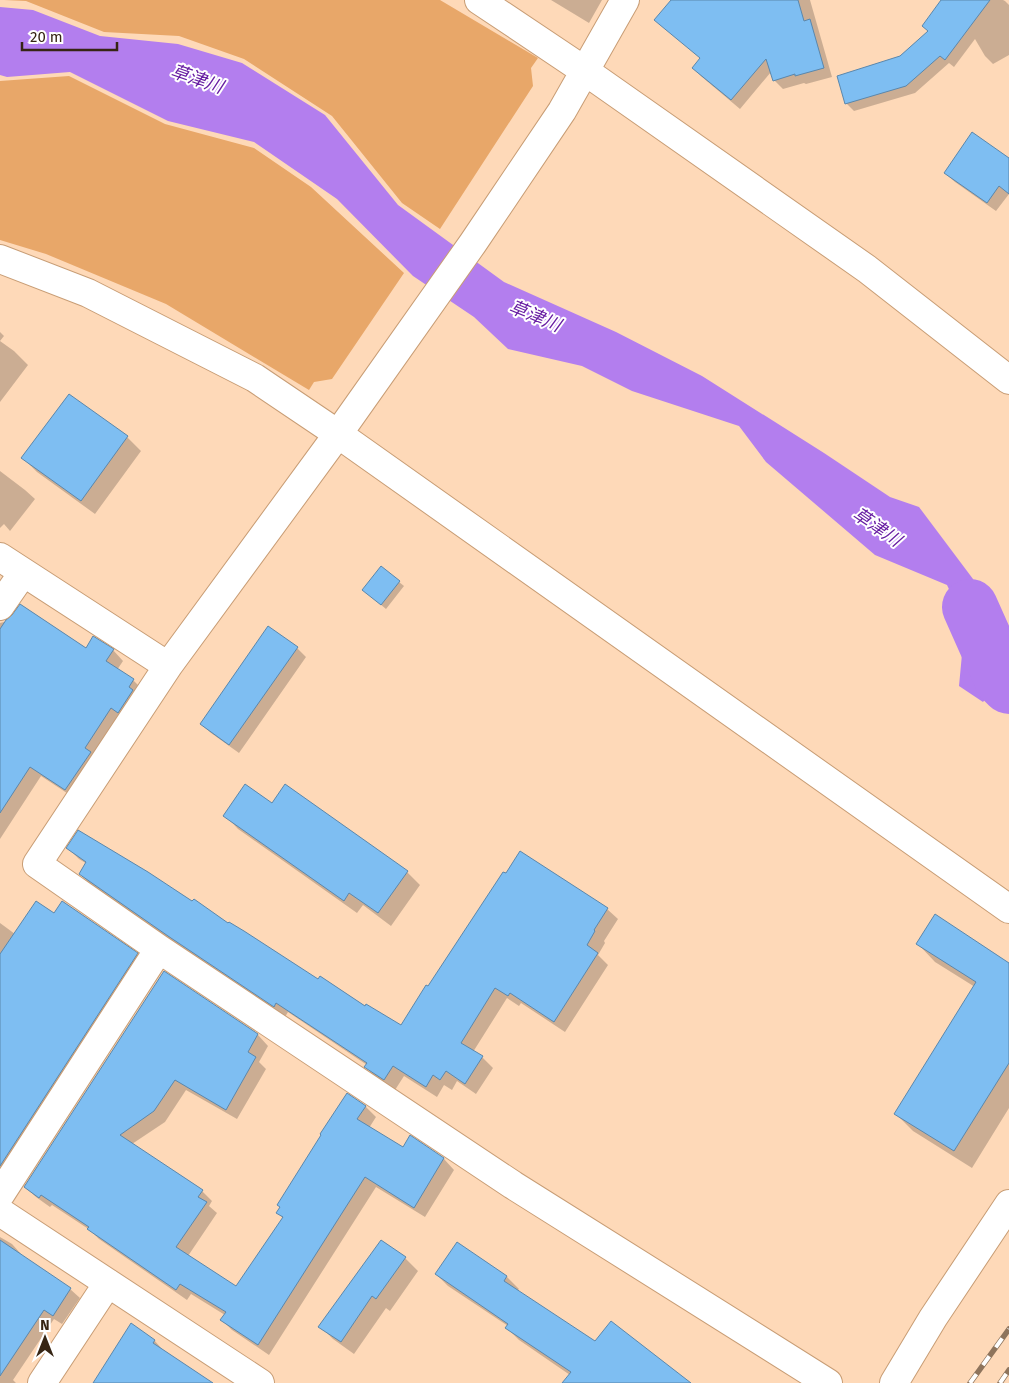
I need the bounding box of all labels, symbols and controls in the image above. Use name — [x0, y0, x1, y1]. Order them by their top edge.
scale bar — [22, 20, 118, 52]
text: 20 m — [30, 28, 63, 46]
water label: 草津川 — [168, 60, 228, 99]
water label: 草津川 — [506, 296, 566, 337]
water label: 草津川 — [848, 503, 907, 552]
north arrow — [20, 1313, 70, 1363]
text: N — [40, 1317, 50, 1334]

